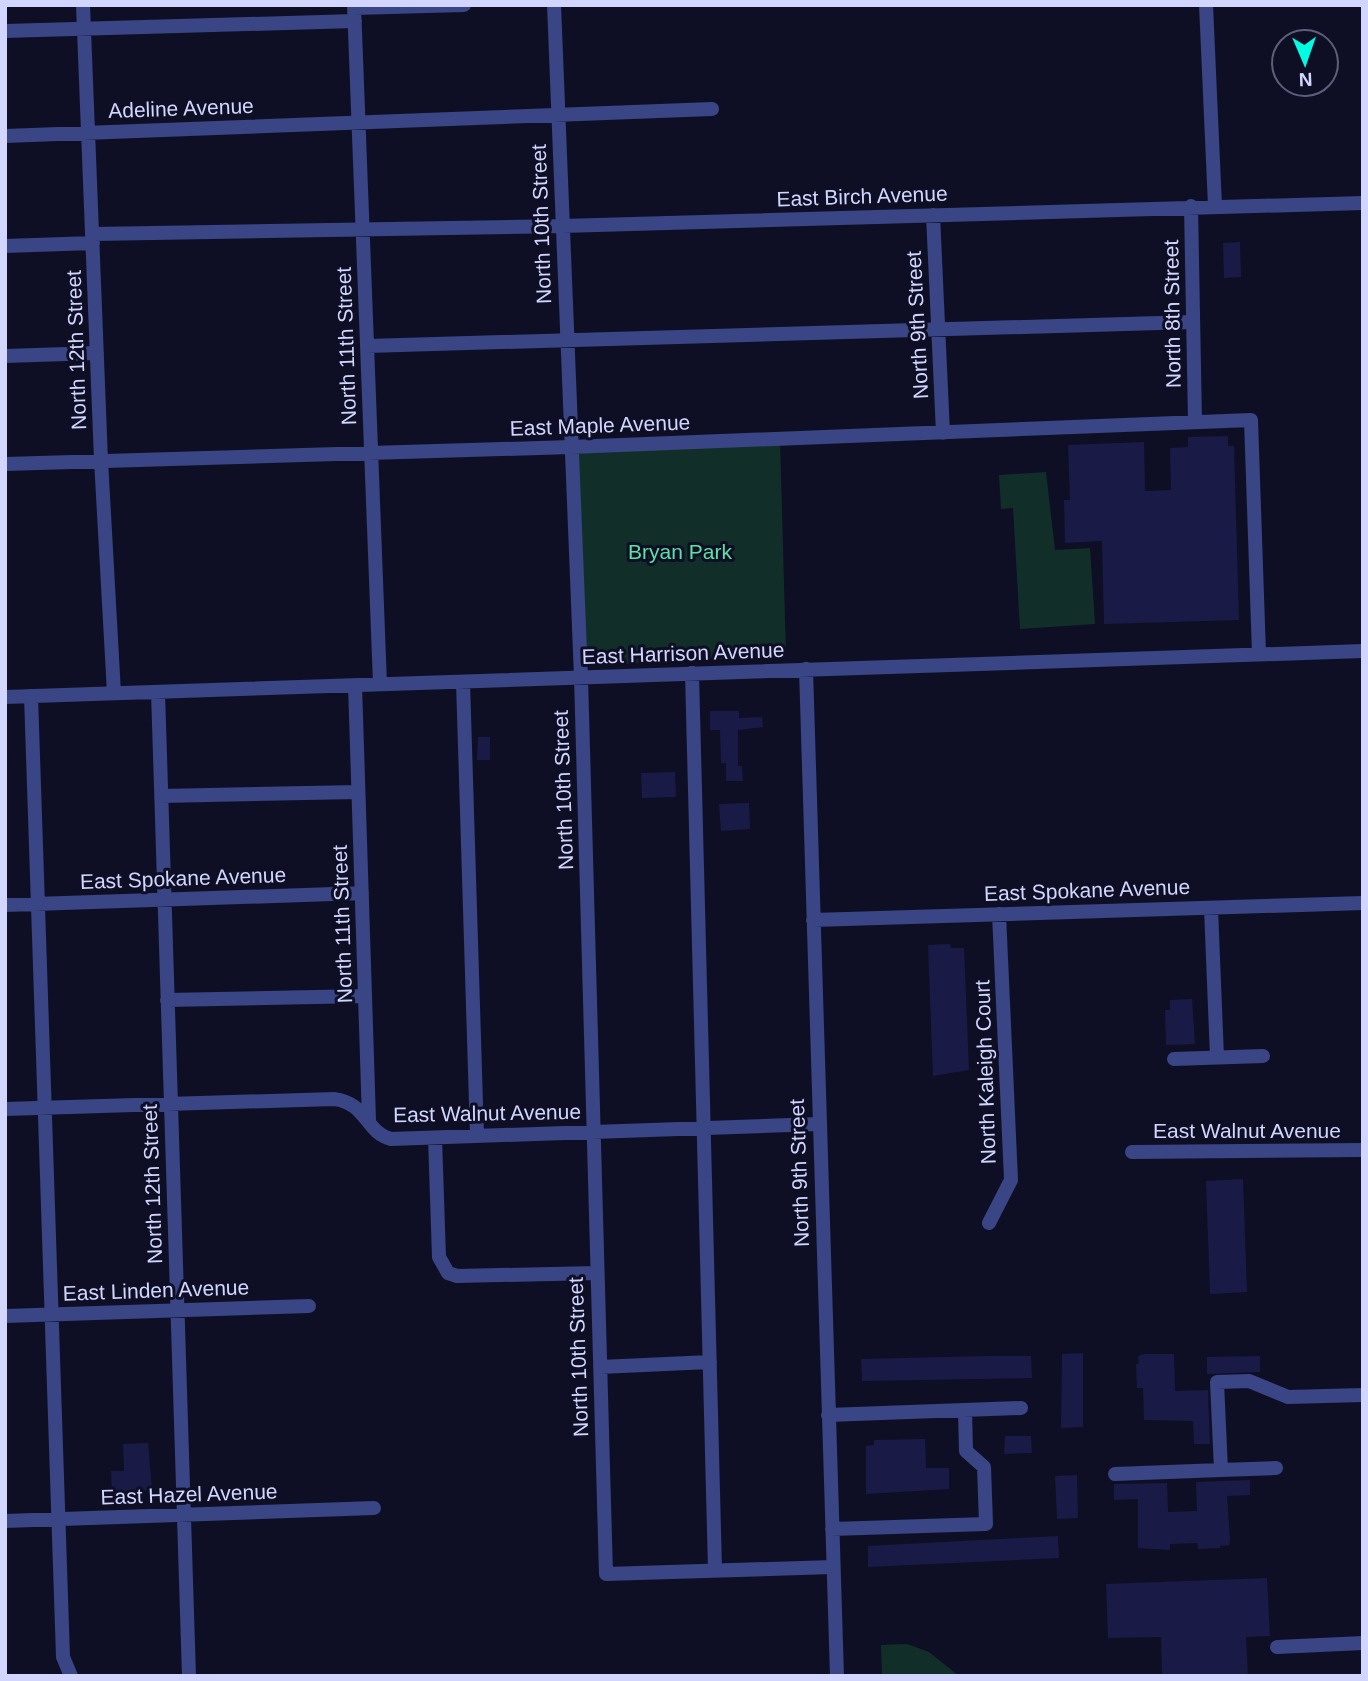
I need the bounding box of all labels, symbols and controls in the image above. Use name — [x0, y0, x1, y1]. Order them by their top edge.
north arrow — [1270, 28, 1340, 98]
text: N — [1298, 69, 1313, 90]
street label: Adeline Avenue — [108, 94, 254, 122]
street label: North 10th Street — [527, 144, 555, 304]
street label: East Birch Avenue — [776, 182, 948, 210]
street label: North 8th Street — [1159, 240, 1185, 388]
street label: North 9th Street — [902, 250, 932, 400]
street label: North 11th Street — [332, 266, 360, 426]
street label: North 12th Street — [62, 270, 90, 430]
street label: East Maple Avenue — [509, 410, 691, 440]
park label: Bryan Park — [628, 540, 732, 563]
street label: East Harrison Avenue — [581, 638, 785, 668]
street label: North 10th Street — [549, 710, 577, 870]
street label: North 11th Street — [328, 844, 356, 1004]
street label: East Spokane Avenue — [80, 863, 286, 893]
street label: East Spokane Avenue — [984, 875, 1190, 905]
street label: North Kaleigh Court — [970, 979, 1000, 1165]
street label: North 9th Street — [785, 1098, 813, 1247]
street label: East Walnut Avenue — [393, 1100, 581, 1126]
street label: North 12th Street — [138, 1104, 166, 1264]
street label: East Walnut Avenue — [1153, 1119, 1341, 1142]
street label: East Linden Avenue — [62, 1275, 250, 1305]
street label: North 10th Street — [564, 1277, 592, 1437]
street label: East Hazel Avenue — [100, 1479, 278, 1509]

